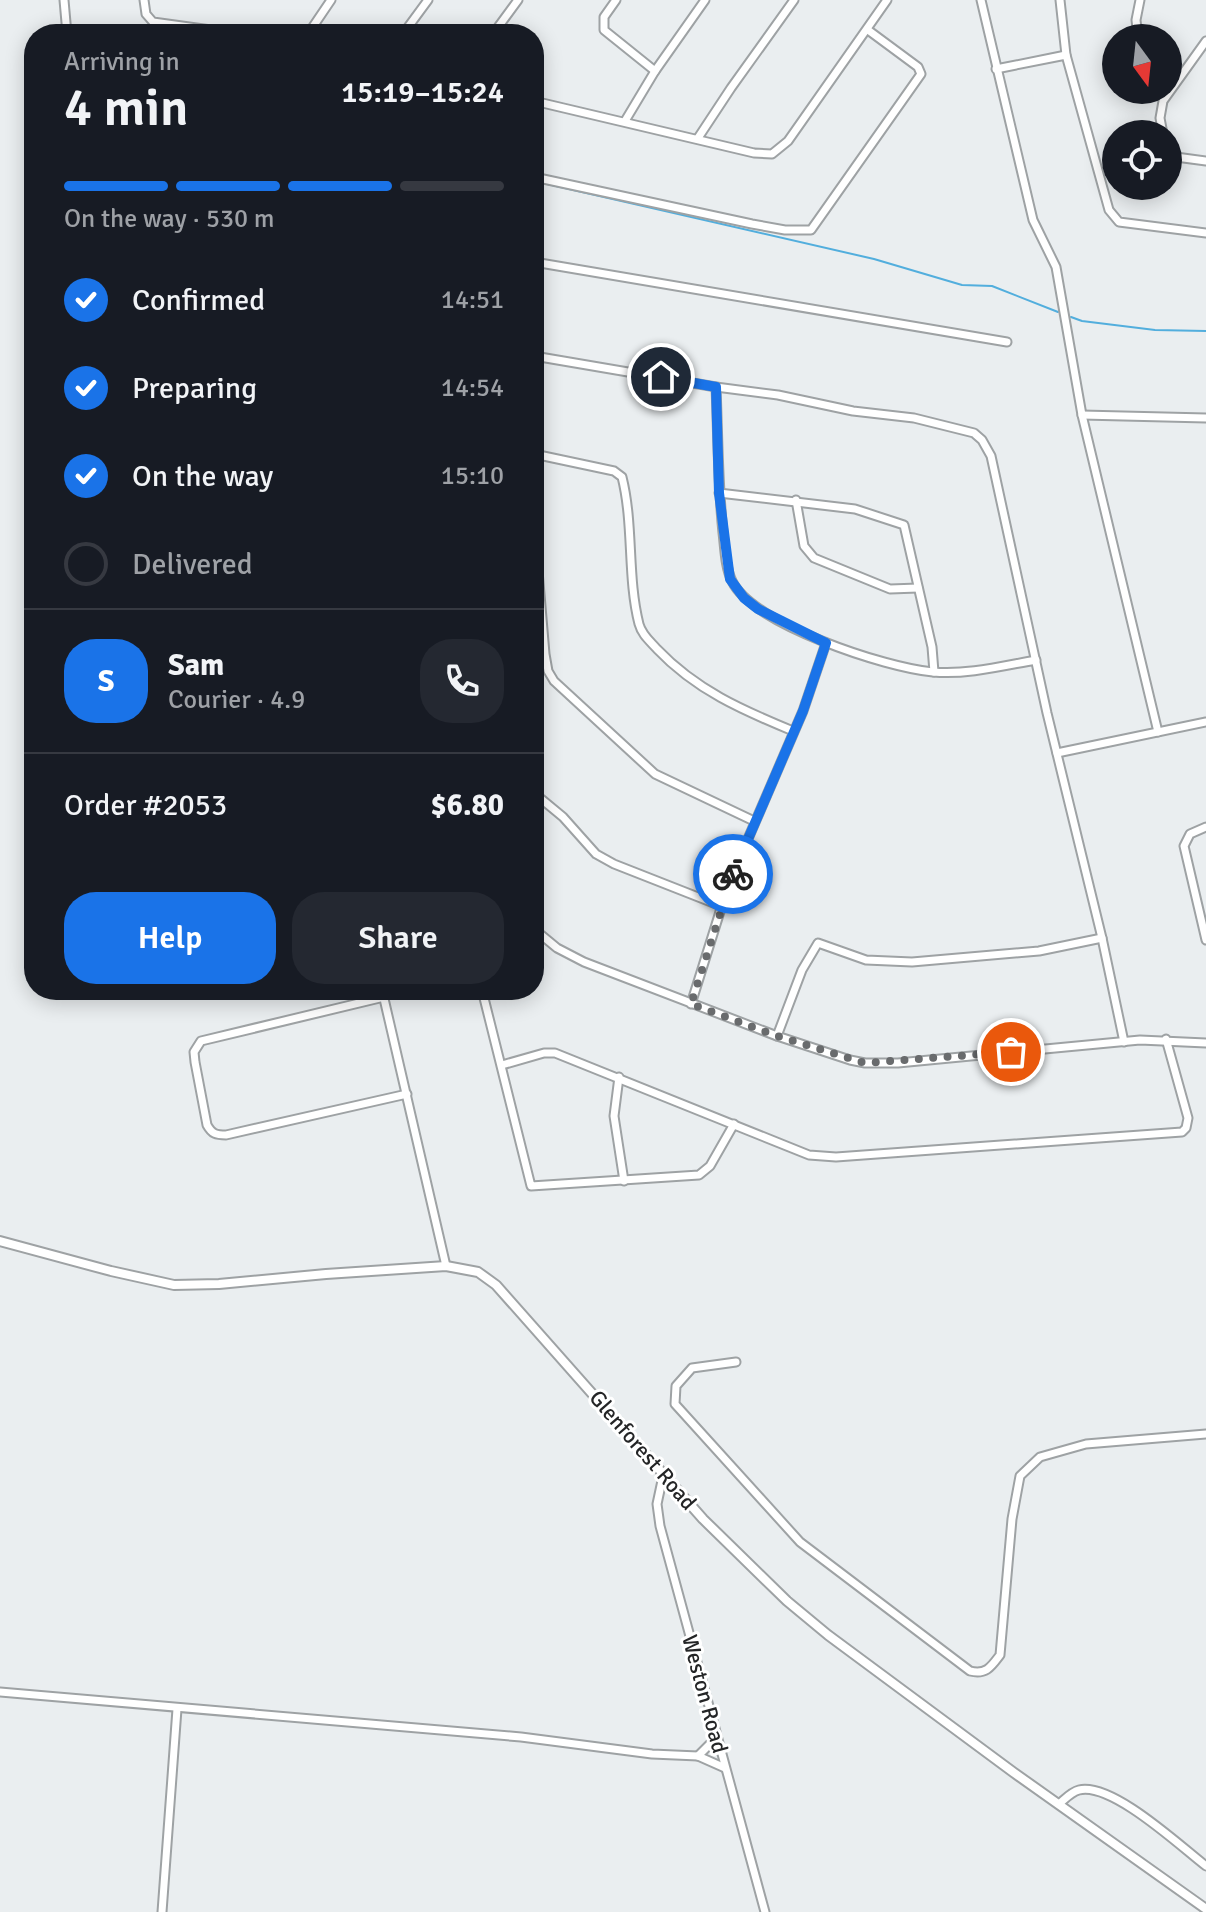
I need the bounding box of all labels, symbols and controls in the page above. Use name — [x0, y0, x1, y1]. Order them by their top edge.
north arrow — [1102, 24, 1182, 104]
map controls — [1102, 24, 1182, 200]
text: Arriving in — [64, 46, 180, 78]
text: 15:19–15:24 — [341, 74, 504, 111]
text: 4 min — [64, 76, 189, 140]
button: locate — [1102, 120, 1182, 200]
text: On the way · 530 m — [64, 203, 274, 235]
icon: check — [64, 278, 108, 322]
text: Confirmed — [132, 282, 265, 319]
text: 14:51 — [441, 284, 504, 316]
pin — [627, 343, 695, 411]
icon: home — [639, 355, 683, 399]
icon: check — [64, 366, 108, 410]
text: Preparing — [132, 370, 257, 407]
text: 14:54 — [441, 372, 504, 404]
icon: check — [64, 454, 108, 498]
text: On the way — [132, 458, 273, 495]
text: 15:10 — [441, 460, 504, 492]
text: Delivered — [132, 546, 253, 583]
button: phone — [420, 639, 504, 723]
text: Sam — [168, 647, 224, 684]
text: S — [98, 663, 114, 700]
text: Courier · 4.9 — [168, 684, 305, 716]
text: Order #2053 — [64, 787, 227, 824]
text: $6.80 — [431, 787, 504, 824]
courier — [693, 834, 773, 914]
icon: bike — [711, 852, 755, 896]
button: Help — [64, 892, 276, 984]
button: Share — [292, 892, 504, 984]
pin — [977, 1018, 1045, 1086]
icon: bag — [989, 1030, 1033, 1074]
street label: Glenforest Road — [584, 1385, 702, 1515]
street label: Weston Road — [676, 1632, 734, 1756]

